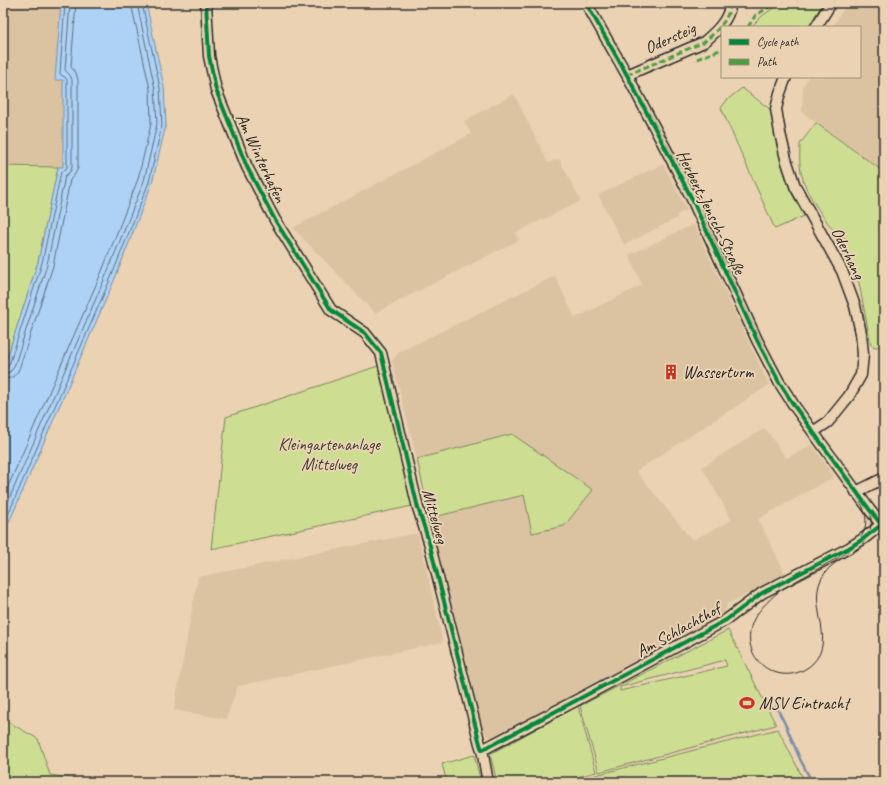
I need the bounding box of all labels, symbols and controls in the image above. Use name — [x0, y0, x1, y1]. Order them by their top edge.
street label: Odersteig — [642, 17, 700, 58]
legend — [721, 26, 861, 78]
text: Cycle path — [757, 34, 799, 50]
text: Path — [757, 54, 777, 70]
street label: Am Winterhafen — [231, 110, 291, 207]
street label: Herbert-Jensch-Straße — [672, 147, 751, 279]
street label: Oderhang — [827, 224, 870, 284]
place label: Wasserturm — [683, 362, 754, 383]
building icon: Wasserturm — [662, 363, 680, 381]
park label: Kleingartenanlage Mittelweg — [278, 434, 381, 475]
street label: Mittelweg — [417, 486, 453, 547]
street label: Am Schlachthof — [632, 596, 727, 662]
place label: MSV Eintracht — [759, 693, 851, 714]
sports icon: MSV Eintracht — [738, 694, 756, 712]

